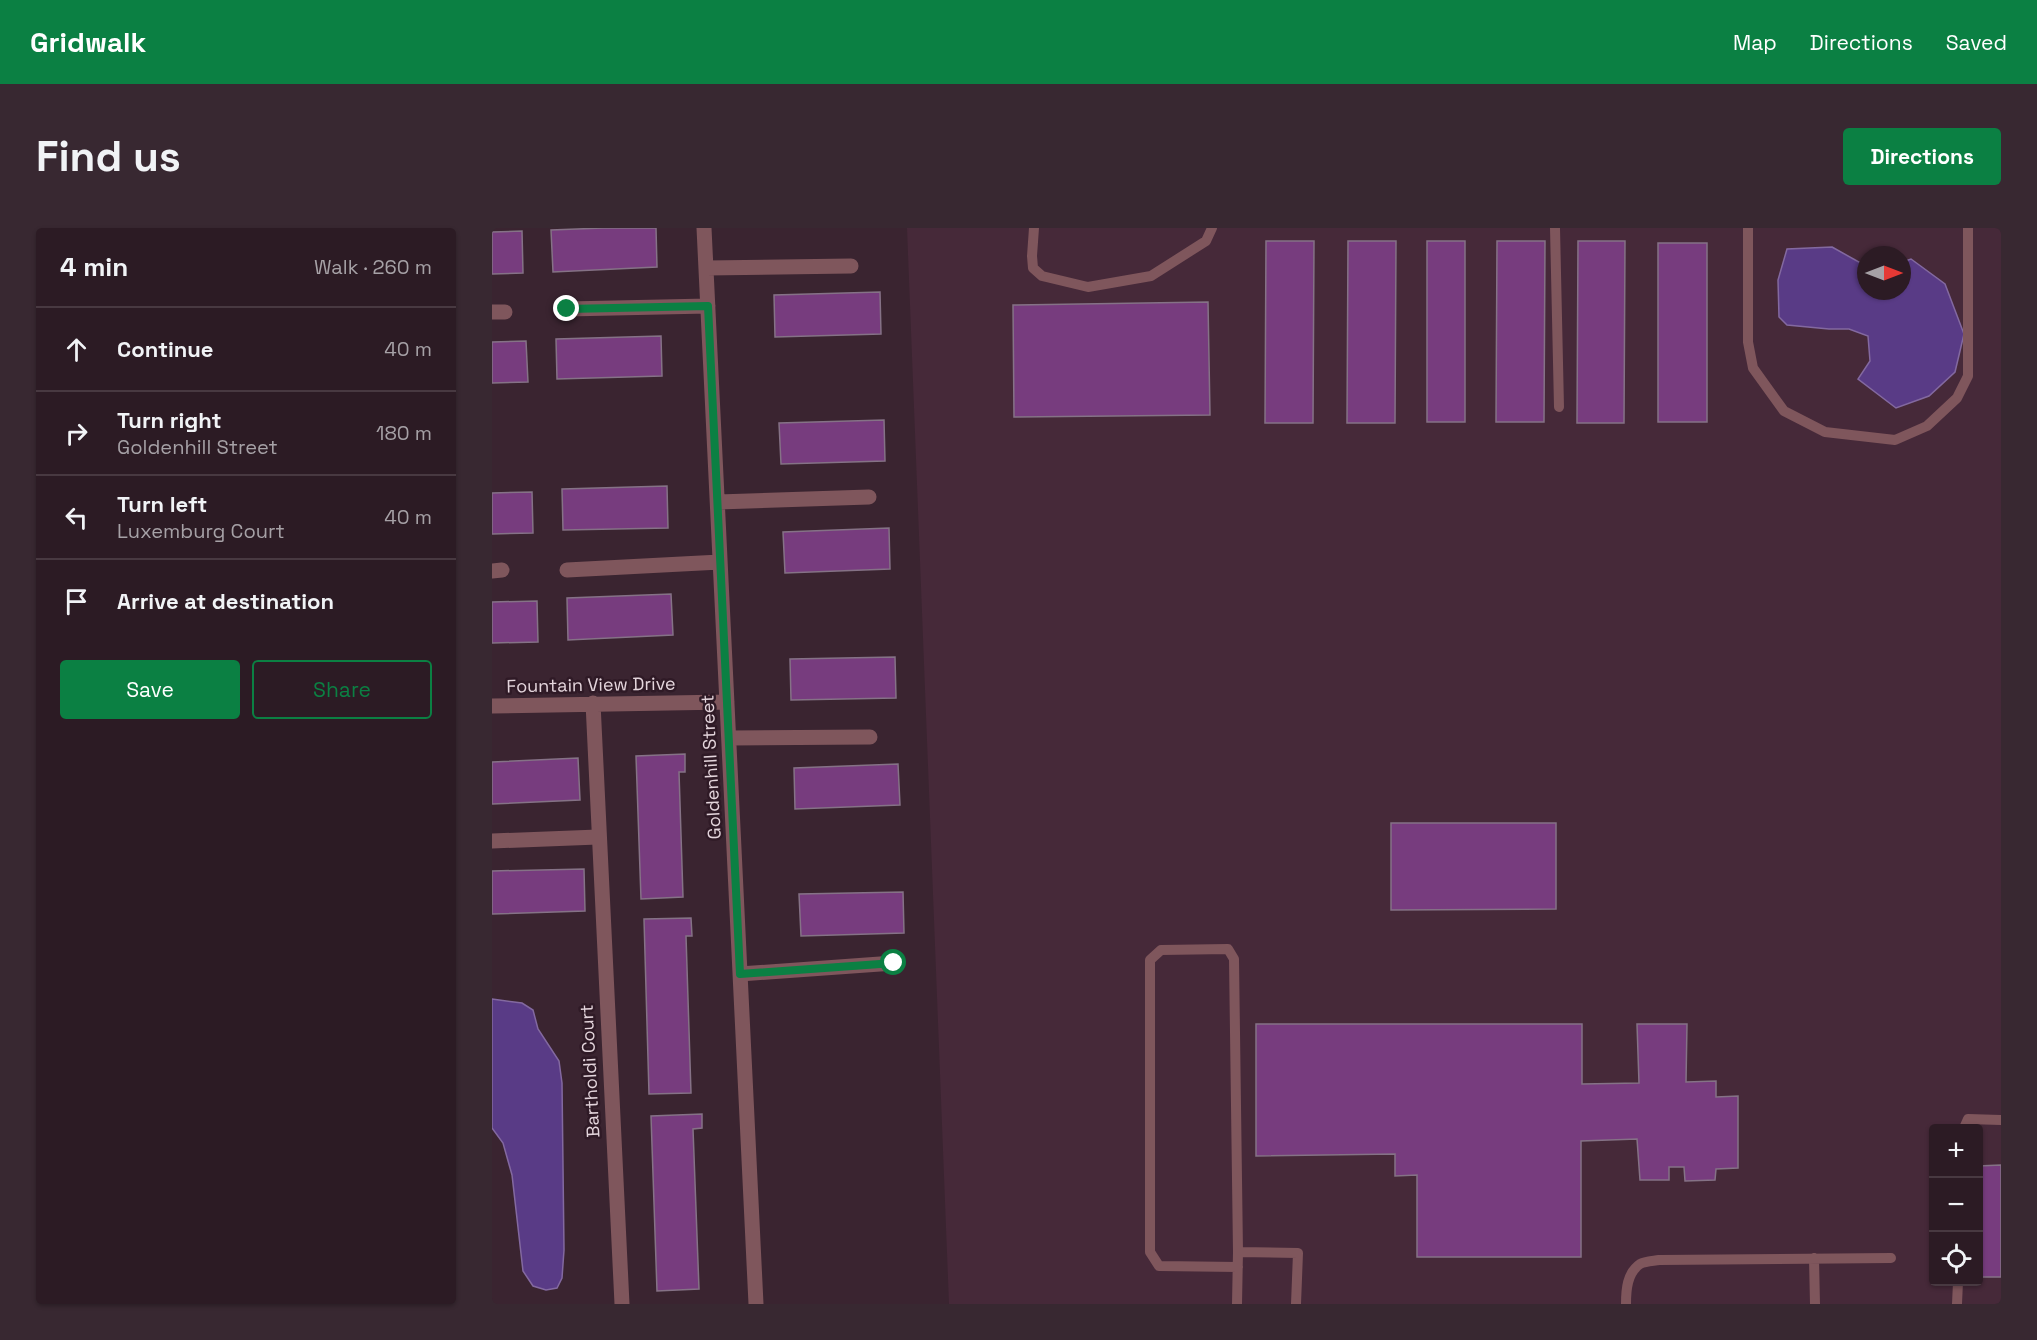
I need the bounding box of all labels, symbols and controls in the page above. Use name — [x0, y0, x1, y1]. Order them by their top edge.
text: Gridwalk — [30, 24, 146, 60]
text: Map — [1733, 29, 1777, 56]
text: Directions — [1810, 29, 1913, 56]
text: Saved — [1946, 29, 2007, 56]
button: Directions — [1843, 128, 2001, 185]
text: Find us — [36, 130, 181, 183]
north arrow — [1857, 246, 1911, 300]
text: 4 min — [60, 250, 128, 284]
text: Walk · 260 m — [314, 254, 432, 280]
route end — [553, 295, 579, 321]
icon: ahead — [60, 333, 93, 366]
text: Continue — [117, 335, 213, 363]
text: 40 m — [384, 336, 432, 362]
text: Turn right — [117, 406, 222, 434]
icon: right — [60, 417, 93, 450]
text: 180 m — [376, 420, 432, 446]
text: Goldenhill Street — [117, 434, 278, 460]
text: Turn left — [117, 490, 207, 518]
icon: left — [60, 501, 93, 534]
text: 40 m — [384, 504, 432, 530]
text: Luxemburg Court — [117, 518, 285, 544]
icon: arrive — [60, 585, 93, 618]
text: Arrive at destination — [117, 587, 334, 615]
button: Save — [60, 660, 240, 719]
button: Share — [252, 660, 432, 719]
street label: Fountain View Drive — [506, 672, 676, 697]
street label: Goldenhill Street — [695, 694, 726, 840]
route start — [880, 949, 906, 975]
street label: Bartholdi Court — [575, 1004, 604, 1138]
map controls — [1929, 1124, 1983, 1286]
button: + — [1929, 1124, 1983, 1178]
button: − — [1929, 1178, 1983, 1232]
button: locate — [1929, 1232, 1983, 1286]

